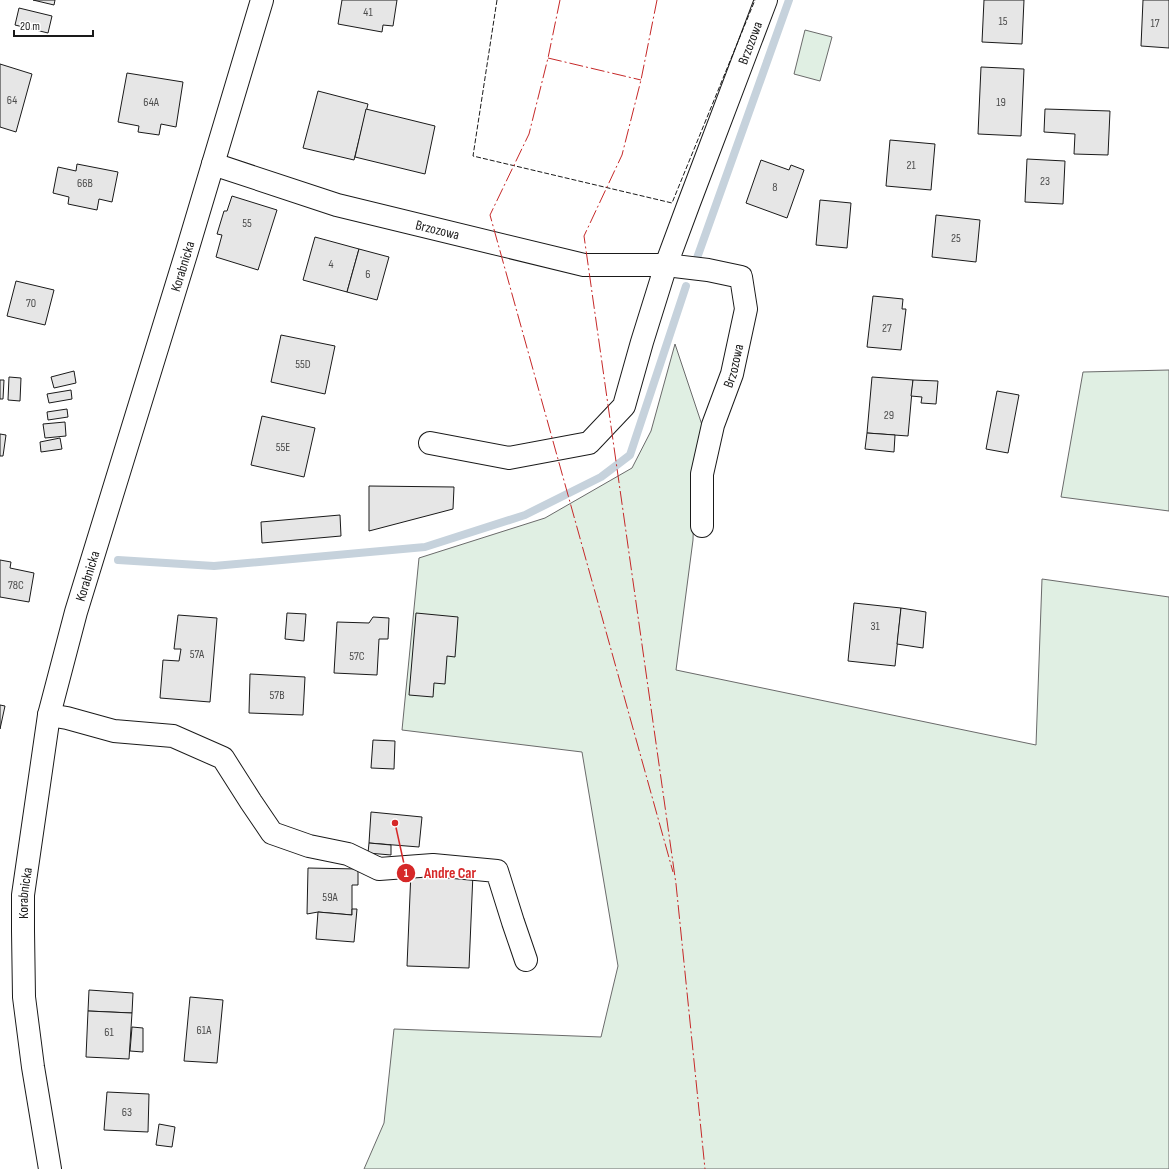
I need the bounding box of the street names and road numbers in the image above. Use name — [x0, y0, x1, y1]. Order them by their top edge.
street label: Brzozowa — [734, 19, 766, 67]
street label: Brzozowa — [414, 216, 461, 243]
street label: Korabnicka — [167, 239, 198, 294]
street label: Brzozowa — [720, 342, 747, 390]
street label: Korabnicka — [72, 549, 103, 603]
street label: Korabnicka — [15, 866, 36, 919]

